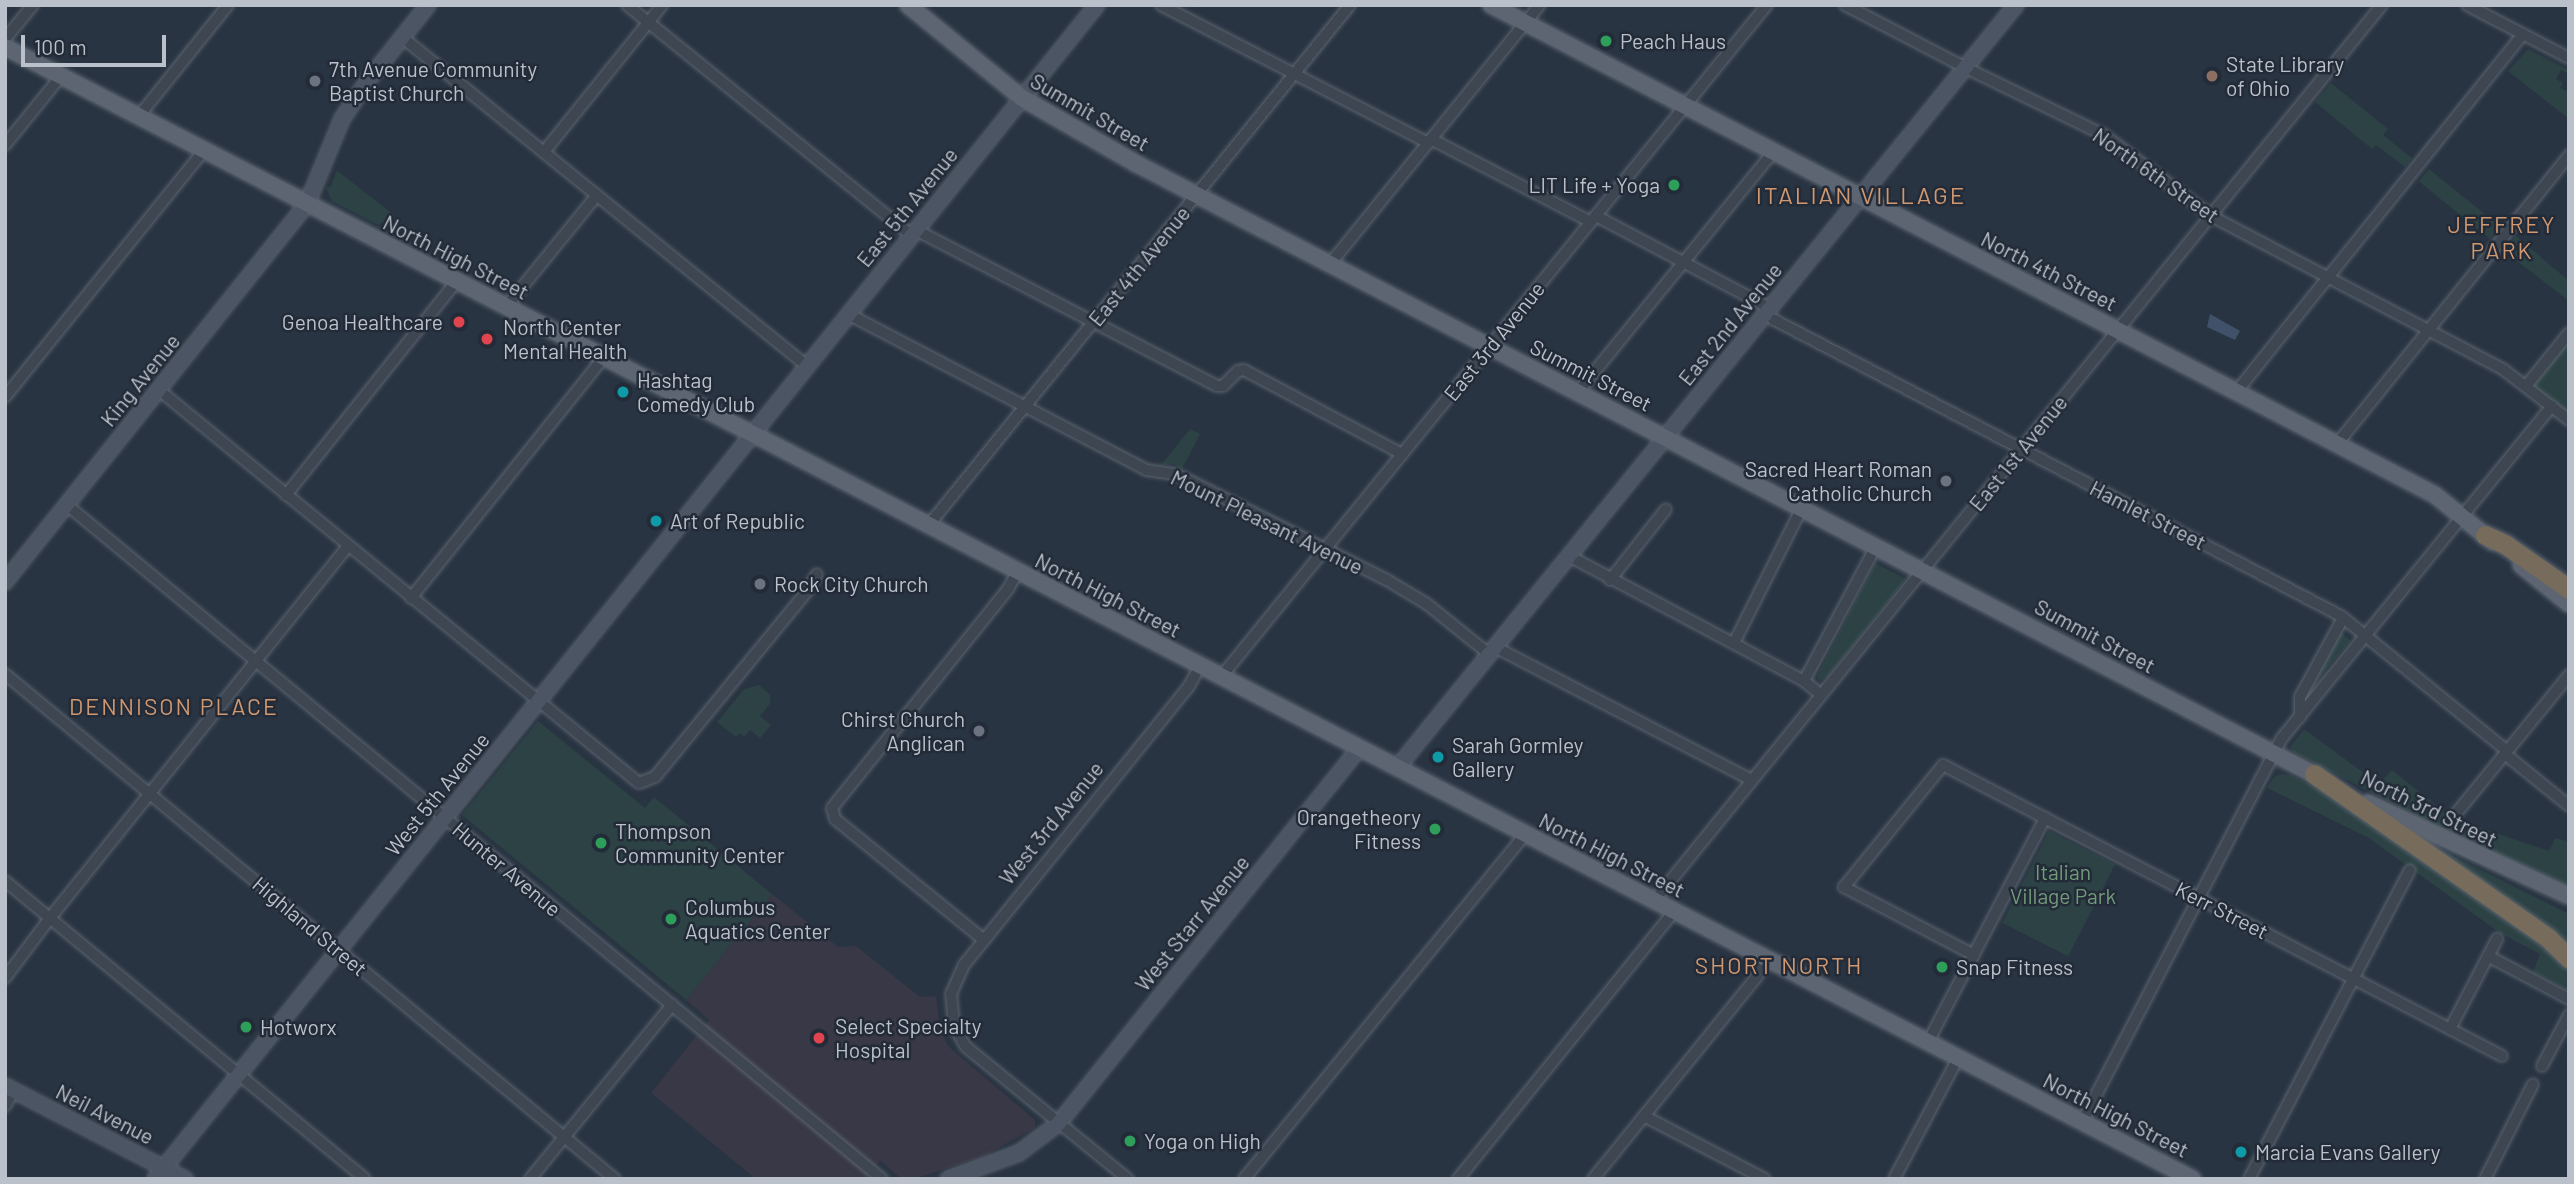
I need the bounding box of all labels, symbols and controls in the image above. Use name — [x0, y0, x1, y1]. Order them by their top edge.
scale bar — [24, 21, 170, 65]
place label: Peach Haus — [1620, 28, 1726, 54]
marker: Peach Haus — [1598, 33, 1614, 49]
text: 100 m — [34, 34, 87, 59]
place label: State Library of Ohio — [2226, 51, 2344, 101]
place label: 7th Avenue Community Baptist Church — [329, 56, 537, 106]
street label: Summit Street — [1026, 68, 1154, 156]
marker: State Library of Ohio — [2204, 68, 2220, 84]
marker: 7th Avenue Community Baptist Church — [307, 73, 323, 89]
street label: North 6th Street — [2088, 122, 2224, 228]
street label: East 5th Avenue — [851, 142, 963, 272]
place label: LIT Life + Yoga — [1529, 172, 1660, 198]
marker: LIT Life + Yoga — [1666, 177, 1682, 193]
district label: ITALIAN VILLAGE — [1758, 181, 1964, 209]
street label: East 4th Avenue — [1083, 201, 1195, 331]
street label: North High Street — [379, 209, 533, 305]
district label: JEFFREY PARK — [2449, 210, 2555, 264]
street label: North 4th Street — [1977, 226, 2121, 316]
street label: East 2nd Avenue — [1673, 258, 1787, 390]
street label: East 3rd Avenue — [1438, 276, 1550, 406]
place label: Genoa Healthcare — [282, 309, 443, 335]
marker: Genoa Healthcare — [449, 312, 469, 332]
place label: North Center Mental Health — [503, 314, 627, 364]
street label: King Avenue — [95, 329, 185, 431]
marker: North Center Mental Health — [477, 329, 497, 349]
street label: Summit Street — [1526, 334, 1656, 416]
place label: Hashtag Comedy Club — [637, 367, 755, 417]
marker: Hashtag Comedy Club — [615, 384, 631, 400]
street label: East 1st Avenue — [1964, 390, 2072, 516]
place label: Sacred Heart Roman Catholic Church — [1745, 456, 1932, 506]
street label: Mount Pleasant Avenue — [1167, 464, 1367, 580]
marker: Sacred Heart Roman Catholic Church — [1938, 473, 1954, 489]
street label: Hamlet Street — [2086, 475, 2210, 555]
place label: Art of Republic — [670, 508, 805, 534]
marker: Art of Republic — [648, 513, 664, 529]
street label: North High Street — [1031, 547, 1185, 643]
place label: Rock City Church — [774, 571, 929, 597]
marker: Rock City Church — [752, 576, 768, 592]
street label: Summit Street — [2030, 594, 2160, 678]
district label: DENNISON PLACE — [71, 692, 277, 720]
place label: Chirst Church Anglican — [841, 706, 965, 756]
marker: Chirst Church Anglican — [971, 723, 987, 739]
street label: West 5th Avenue — [380, 727, 494, 861]
place label: Sarah Gormley Gallery — [1452, 732, 1584, 782]
marker: Sarah Gormley Gallery — [1430, 749, 1446, 765]
street label: West 3rd Avenue — [994, 756, 1108, 890]
street label: North 3rd Street — [2357, 764, 2501, 852]
place label: Orangetheory Fitness — [1297, 804, 1421, 854]
street label: North High Street — [1535, 807, 1689, 903]
street label: Hunter Avenue — [448, 816, 566, 922]
place label: Thompson Community Center — [615, 818, 785, 868]
marker: Orangetheory Fitness — [1427, 821, 1443, 837]
marker: Thompson Community Center — [593, 835, 609, 851]
street label: West Starr Avenue — [1130, 850, 1254, 996]
park label: Italian Village Park — [2010, 859, 2116, 909]
street label: Highland Street — [248, 871, 372, 981]
street label: Kerr Street — [2171, 876, 2273, 944]
place label: Columbus Aquatics Center — [685, 894, 830, 944]
marker: Columbus Aquatics Center — [663, 911, 679, 927]
district label: SHORT NORTH — [1696, 951, 1862, 979]
place label: Snap Fitness — [1956, 954, 2073, 980]
marker: Snap Fitness — [1934, 959, 1950, 975]
place label: Select Specialty Hospital — [835, 1013, 981, 1063]
place label: Hotworx — [260, 1014, 337, 1040]
marker: Hotworx — [238, 1019, 254, 1035]
marker: Select Specialty Hospital — [809, 1028, 829, 1048]
street label: North High Street — [2039, 1067, 2193, 1163]
street label: Neil Avenue — [52, 1079, 158, 1149]
place label: Yoga on High — [1144, 1128, 1261, 1154]
marker: Yoga on High — [1122, 1133, 1138, 1149]
place label: Marcia Evans Gallery — [2255, 1139, 2441, 1165]
marker: Marcia Evans Gallery — [2233, 1144, 2249, 1160]

